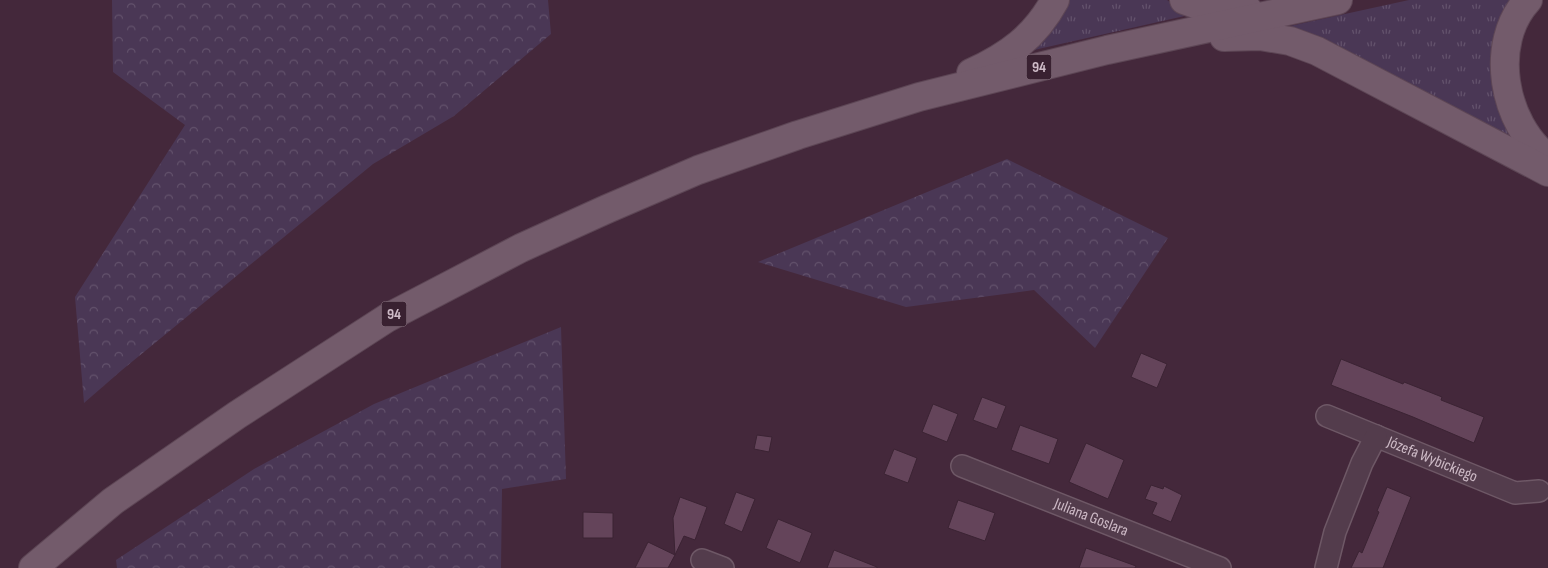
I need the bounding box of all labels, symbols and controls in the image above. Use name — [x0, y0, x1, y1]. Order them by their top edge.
road number: 94 — [1026, 54, 1052, 80]
road number: 94 — [382, 302, 406, 326]
street label: Józefa Wybickiego — [1384, 432, 1481, 486]
street label: Juliana Goslara — [1051, 494, 1131, 540]

